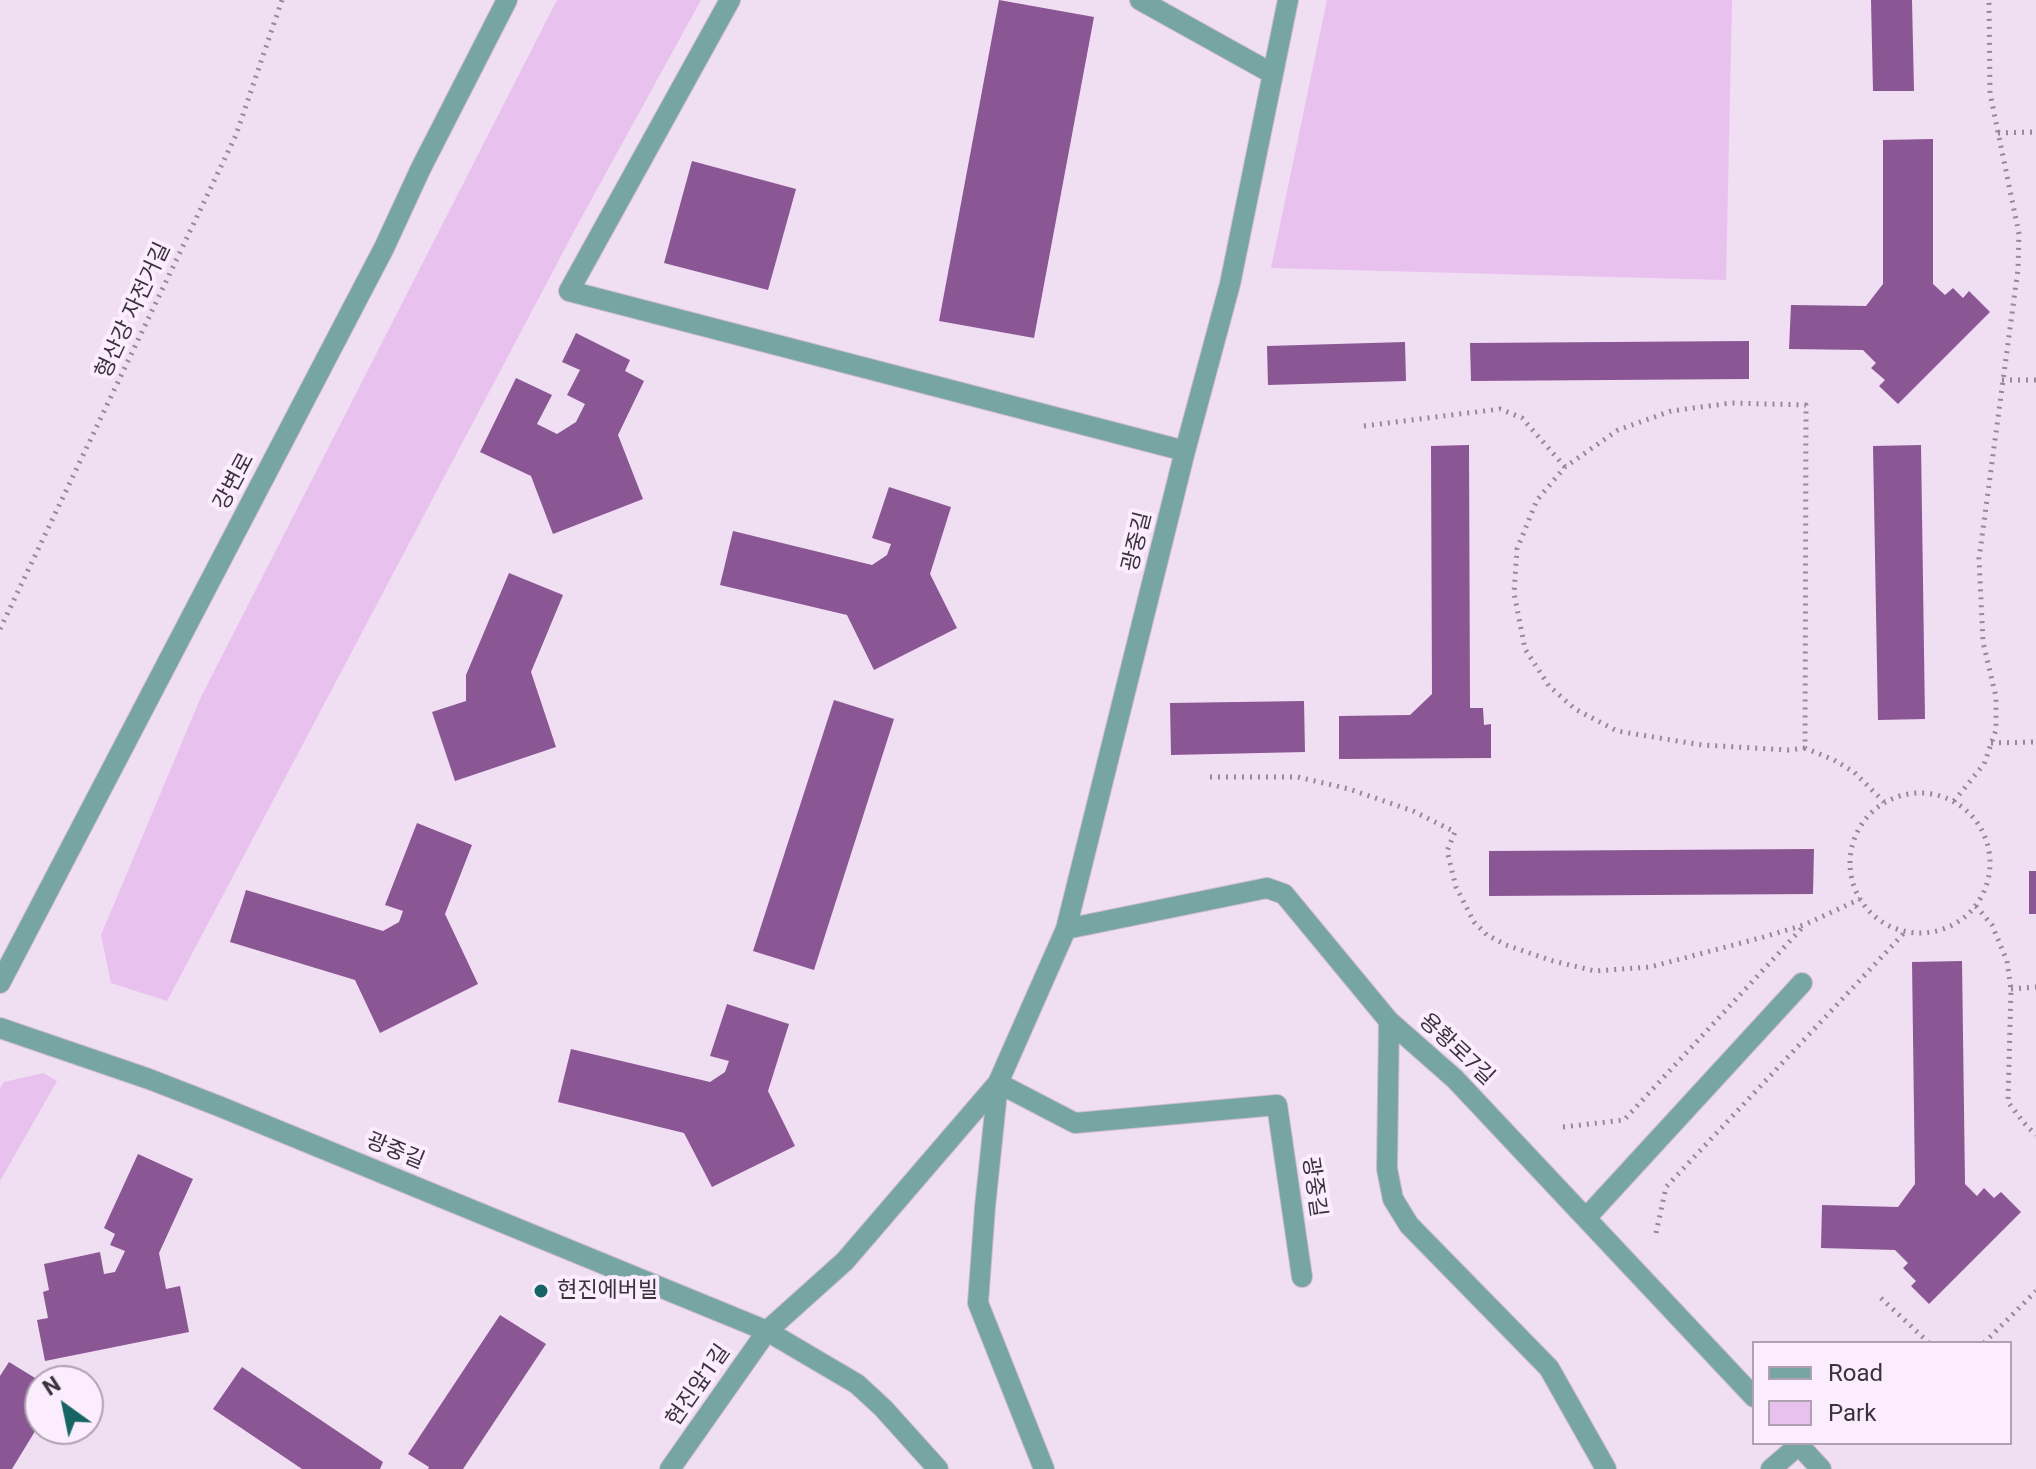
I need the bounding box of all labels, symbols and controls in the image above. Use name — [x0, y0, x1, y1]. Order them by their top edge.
street label: 형산강 자전거길 — [91, 239, 177, 383]
street label: 강변로 — [209, 449, 261, 515]
street label: 광중길 — [1118, 509, 1158, 575]
street label: 용황로7길 — [1413, 1009, 1499, 1091]
street label: 광중길 — [362, 1128, 428, 1176]
street label: 광중길 — [1296, 1155, 1330, 1219]
place label: 현진에버빌 — [557, 1278, 658, 1304]
marker: 현진에버빌 — [532, 1282, 550, 1300]
street label: 현진앞1길 — [661, 1340, 737, 1432]
legend — [1752, 1341, 2012, 1445]
text: Road — [1828, 1359, 1883, 1387]
north arrow — [24, 1365, 104, 1445]
text: N — [38, 1371, 65, 1401]
text: Park — [1828, 1399, 1876, 1427]

